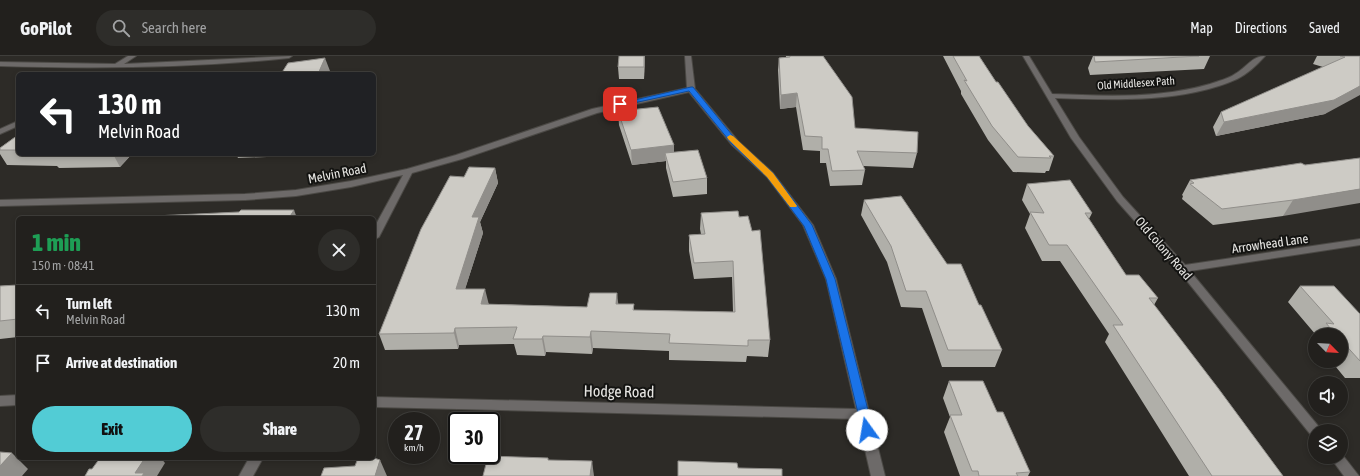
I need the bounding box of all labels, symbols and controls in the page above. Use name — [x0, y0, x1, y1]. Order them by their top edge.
search box — [96, 10, 376, 46]
text: GoPilot — [20, 17, 72, 39]
icon: search — [110, 17, 132, 39]
text: Search here — [142, 19, 206, 36]
text: Map — [1190, 20, 1213, 36]
text: Directions — [1235, 20, 1287, 36]
text: Saved — [1309, 20, 1340, 36]
street label: Old Middlesex Path — [1097, 74, 1175, 92]
pin — [603, 87, 637, 121]
icon: left — [32, 88, 84, 140]
text: 130 m — [98, 88, 161, 120]
icon: arrive — [609, 93, 631, 115]
text: Melvin Road — [98, 121, 180, 142]
street label: Melvin Road — [307, 160, 368, 186]
street label: Old Colony Road — [1132, 214, 1195, 283]
text: 1 min — [32, 229, 81, 256]
button: close — [318, 229, 360, 271]
street label: Arrowhead Lane — [1231, 231, 1309, 256]
text: 150 m · 08:41 — [32, 258, 95, 273]
text: Turn left — [66, 295, 112, 312]
icon: left — [32, 300, 54, 322]
text: 130 m — [326, 302, 360, 319]
text: Melvin Road — [66, 312, 125, 327]
north arrow — [1308, 328, 1348, 368]
map controls — [1308, 328, 1348, 464]
icon: arrive — [32, 352, 54, 374]
text: Arrive at destination — [66, 354, 177, 371]
text: 20 m — [333, 354, 360, 371]
button: sound — [1308, 376, 1348, 416]
street label: Hodge Road — [583, 381, 655, 402]
button: Exit — [32, 406, 192, 452]
button: Share — [200, 406, 360, 452]
position arrow — [846, 409, 888, 451]
speed limit sign: 30 — [448, 412, 500, 464]
text: 27 — [405, 421, 423, 444]
button: layers — [1308, 424, 1348, 464]
text: km/h — [404, 442, 424, 453]

